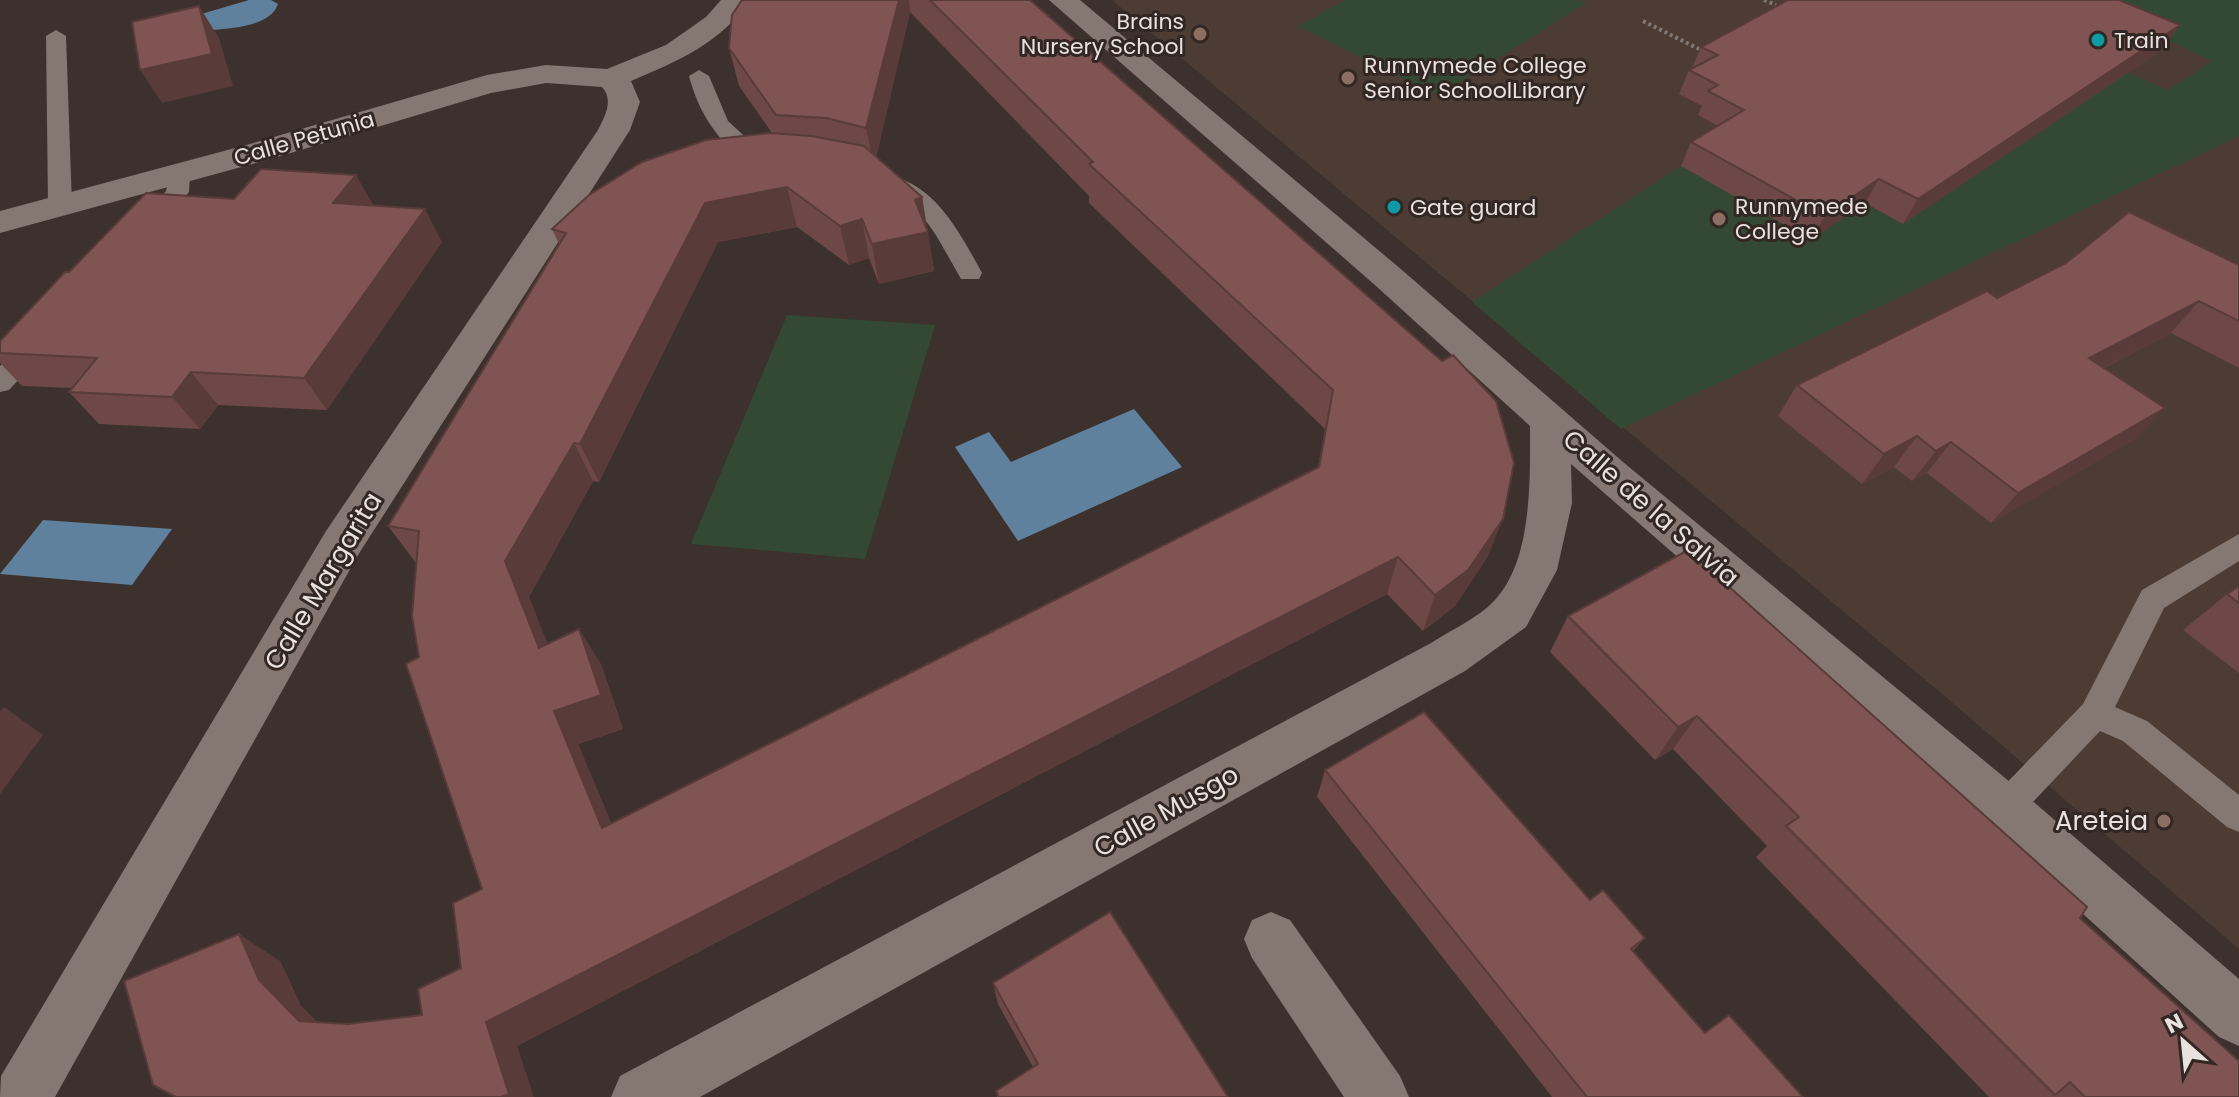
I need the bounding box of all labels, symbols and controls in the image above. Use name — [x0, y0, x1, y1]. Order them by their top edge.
place label: Brains Nursery School — [1021, 6, 1184, 62]
marker: Brains Nursery School — [1191, 25, 1209, 43]
place label: Train — [2114, 25, 2168, 56]
marker: Train — [2089, 31, 2107, 49]
place label: Runnymede College Senior SchoolLibrary — [1364, 50, 1587, 106]
marker: Runnymede College Senior SchoolLibrary — [1339, 69, 1357, 87]
street label: Calle Petunia — [230, 104, 378, 173]
place label: Runnymede College — [1735, 191, 1868, 247]
place label: Gate guard — [1410, 192, 1536, 223]
marker: Gate guard — [1385, 198, 1403, 216]
marker: Runnymede College — [1710, 210, 1728, 228]
street label: Calle de la Salvia — [1555, 421, 1747, 595]
street label: Calle Margarita — [256, 485, 390, 677]
street label: Calle Musgo — [1087, 756, 1245, 866]
place label: Areteia — [2055, 803, 2148, 839]
marker: Areteia — [2155, 812, 2173, 830]
north arrow — [2143, 1001, 2223, 1081]
text: N — [2160, 1006, 2189, 1041]

